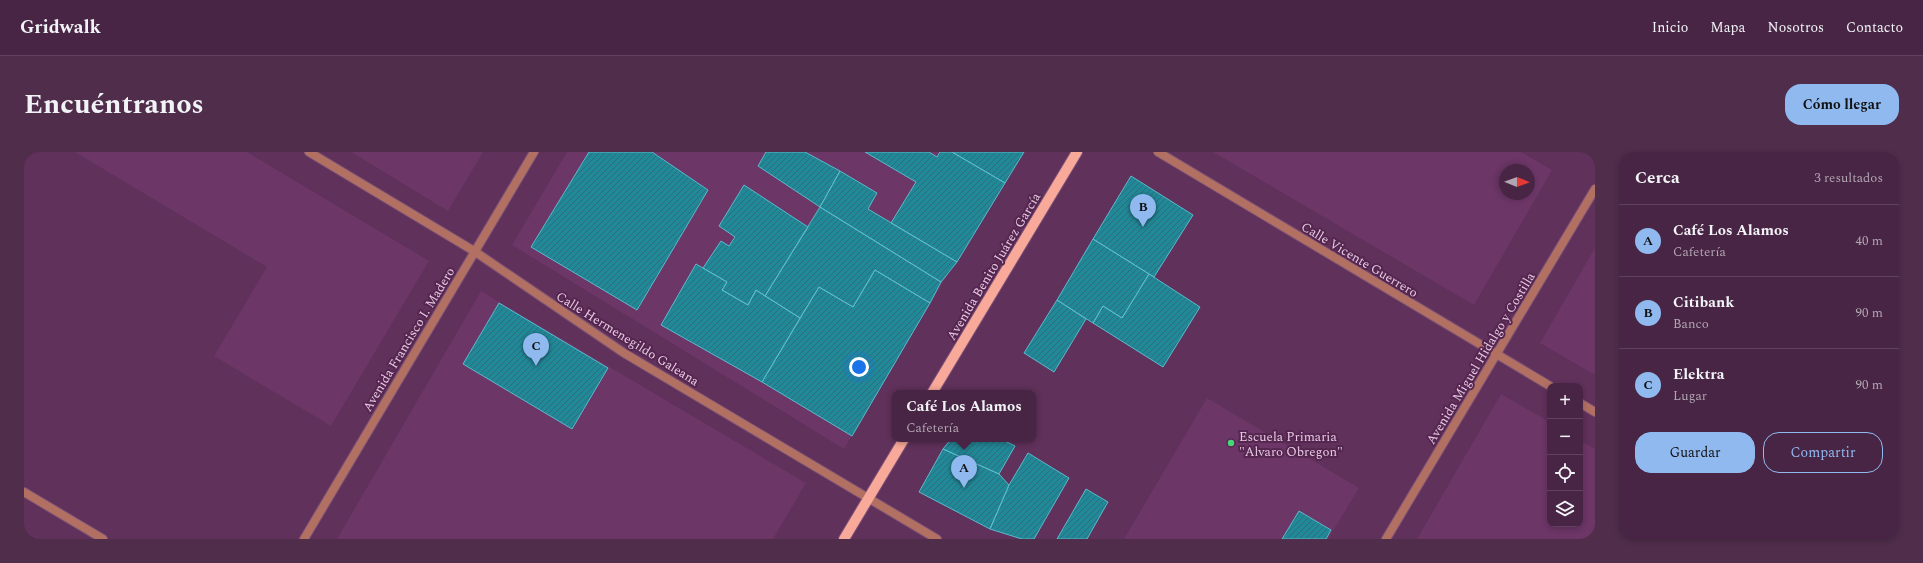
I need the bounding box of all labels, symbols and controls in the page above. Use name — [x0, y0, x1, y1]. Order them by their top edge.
text: Gridwalk — [20, 13, 101, 42]
text: Inicio — [1652, 17, 1688, 38]
text: Mapa — [1710, 17, 1745, 38]
text: Nosotros — [1767, 17, 1824, 38]
text: Contacto — [1846, 17, 1903, 38]
text: Encuéntranos — [24, 83, 204, 126]
button: Cómo llegar — [1785, 84, 1899, 125]
north arrow — [1499, 164, 1535, 200]
text: Cerca — [1635, 165, 1680, 191]
text: 3 resultados — [1814, 168, 1883, 188]
street label: Avenida Benito Juárez García — [942, 188, 1046, 344]
pin: B — [1130, 194, 1156, 227]
street label: Calle Vicente Guerrero — [1297, 217, 1422, 303]
text: Café Los Alamos — [1673, 219, 1789, 242]
text: A — [1643, 231, 1653, 251]
text: 40 m — [1856, 231, 1883, 251]
text: Cafetería — [1673, 242, 1726, 262]
street label: Avenida Francisco I. Madero — [358, 263, 460, 416]
street label: Avenida Miguel Hidalgo y Costilla — [1421, 268, 1541, 448]
street label: Calle Hermenegildo Galeana — [552, 287, 703, 391]
text: Citibank — [1673, 291, 1734, 314]
text: B — [1643, 303, 1653, 323]
text: 90 m — [1856, 303, 1883, 323]
text: Banco — [1673, 314, 1709, 334]
pin: C — [523, 333, 549, 366]
your location — [849, 357, 869, 377]
text: Elektra — [1673, 363, 1724, 386]
text: C — [1643, 375, 1653, 395]
text: 90 m — [1856, 375, 1883, 395]
map controls — [1547, 383, 1583, 527]
button: + — [1547, 383, 1583, 419]
text: Lugar — [1673, 386, 1707, 406]
popup — [892, 390, 1036, 442]
text: Café Los Alamos — [906, 395, 1022, 418]
text: Cafetería — [906, 418, 959, 438]
button: − — [1547, 419, 1583, 455]
place label: Escuela Primaria "Alvaro Obregon" — [1239, 427, 1343, 462]
button: Guardar — [1635, 432, 1755, 473]
button: Compartir — [1763, 432, 1883, 473]
marker: Escuela Primaria "Alvaro Obregon" — [1226, 438, 1236, 448]
pin: A — [951, 455, 977, 488]
button: locate — [1547, 455, 1583, 491]
button: layers — [1547, 491, 1583, 527]

